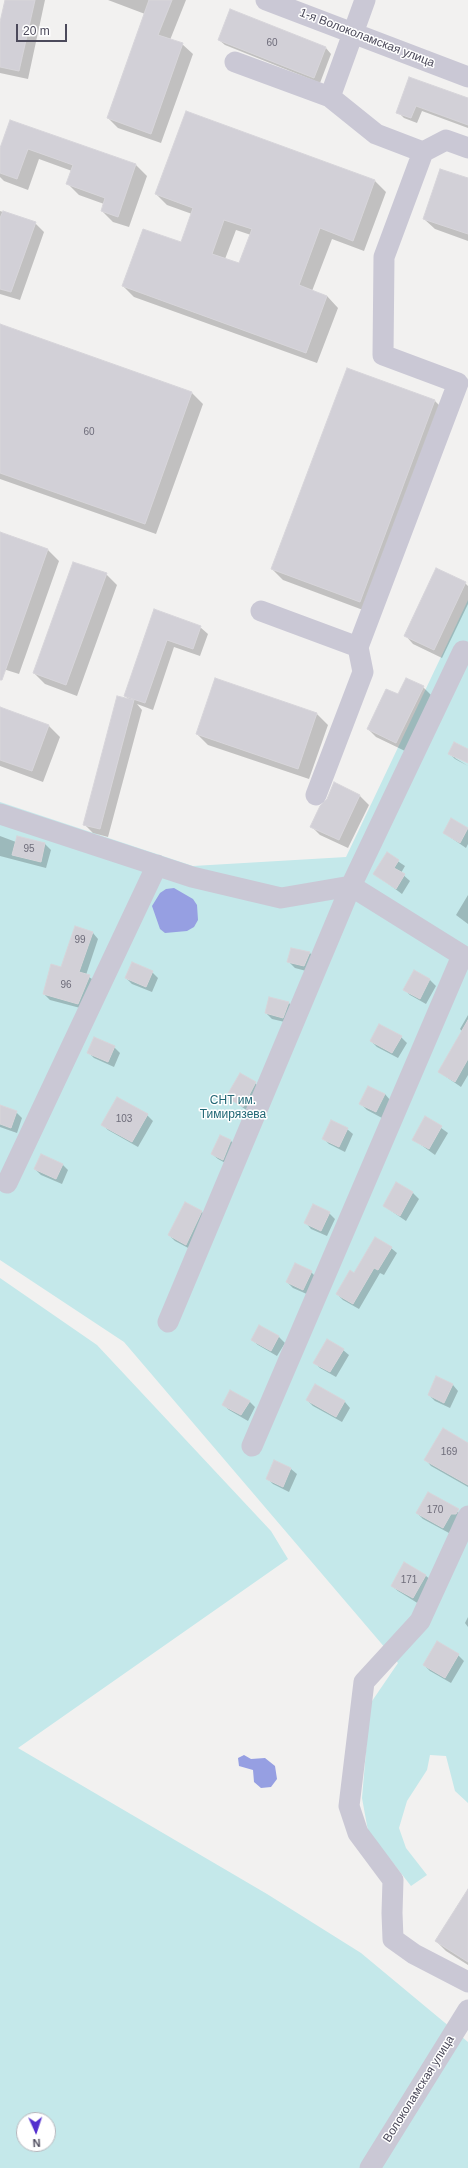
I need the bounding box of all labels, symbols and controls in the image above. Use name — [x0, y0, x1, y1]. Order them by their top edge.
street label: 1-я Волоколамская улица — [297, 6, 437, 70]
scale bar — [18, 16, 69, 42]
text: 20 m — [23, 24, 50, 38]
house number: 60 — [266, 37, 278, 49]
house number: 60 — [83, 426, 95, 438]
house number: 95 — [23, 843, 35, 855]
house number: 99 — [74, 934, 86, 946]
house number: 96 — [60, 979, 72, 991]
park label: СНТ им. Тимирязева — [200, 1094, 266, 1122]
house number: 103 — [116, 1113, 132, 1125]
house number: 169 — [441, 1446, 457, 1458]
house number: 170 — [427, 1504, 443, 1516]
house number: 171 — [401, 1574, 417, 1586]
street label: Волоколамская улица — [380, 2033, 458, 2145]
north arrow — [16, 2112, 56, 2152]
text: N — [32, 2137, 41, 2149]

